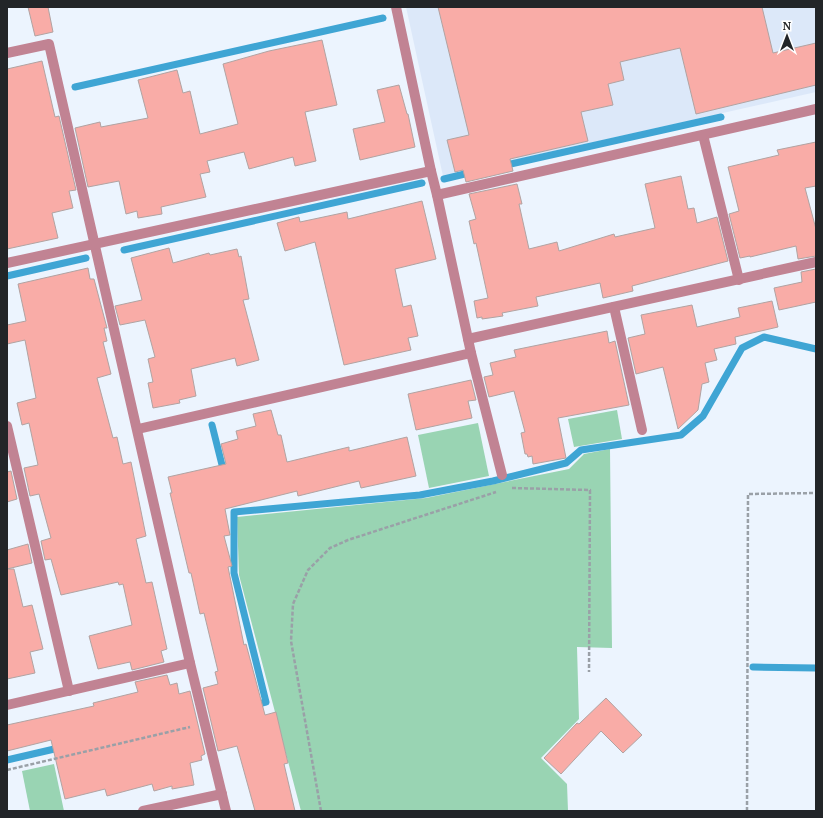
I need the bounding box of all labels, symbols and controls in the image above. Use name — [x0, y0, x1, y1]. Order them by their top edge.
north arrow — [767, 16, 807, 56]
text: N — [783, 19, 792, 33]

